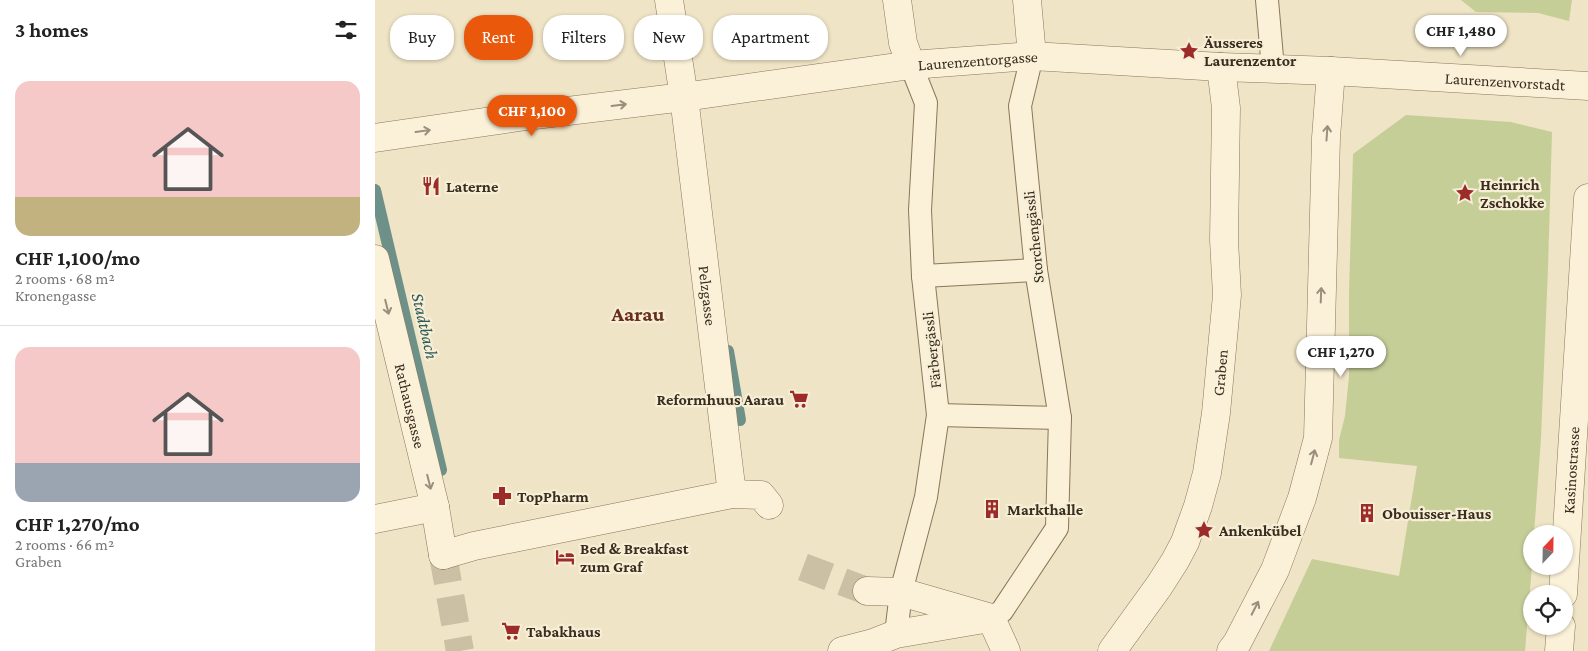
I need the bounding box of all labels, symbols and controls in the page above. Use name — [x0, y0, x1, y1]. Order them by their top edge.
chip: Buy — [390, 15, 454, 60]
chip: Rent — [464, 15, 533, 60]
chip: Filters — [543, 15, 624, 60]
chip: New — [634, 15, 703, 60]
chip: Apartment — [713, 15, 828, 60]
pin: CHF 1,480 — [1404, 15, 1518, 57]
icon: filters — [332, 16, 360, 44]
text: 3 homes — [15, 18, 88, 42]
text: CHF 1,480 — [1426, 22, 1496, 39]
place label: Äusseres Laurenzentor — [1203, 34, 1297, 69]
place icon: Äusseres Laurenzentor — [1178, 40, 1200, 62]
street label: Laurenzentorgasse — [917, 48, 1038, 73]
street label: Laurenzenvorstadt — [1444, 70, 1566, 94]
pin: CHF 1,100 — [475, 94, 589, 137]
one-way arrow — [611, 100, 627, 110]
text: CHF 1,100 — [498, 102, 566, 119]
icon: home — [143, 114, 233, 204]
one-way arrow — [1322, 125, 1331, 141]
one-way arrow — [415, 126, 431, 136]
restaurant icon: Laterne — [420, 175, 442, 197]
place label: Heinrich Zschokke — [1480, 176, 1545, 211]
place label: Laterne — [446, 178, 499, 195]
place icon: Heinrich Zschokke — [1454, 182, 1476, 204]
street label: Storchengässli — [1020, 190, 1048, 284]
text: CHF 1,100/mo — [15, 246, 140, 270]
street label: Pelzgasse — [695, 265, 720, 327]
text: 2 rooms · 68 m² — [15, 270, 115, 287]
text: Kronengasse — [15, 287, 96, 304]
one-way arrow — [1317, 288, 1326, 304]
water label: Stadtbach — [408, 291, 442, 361]
one-way arrow — [382, 298, 392, 314]
district label: Aarau — [611, 302, 665, 326]
street label: Färbergässli — [919, 311, 945, 389]
pin: CHF 1,270 — [1284, 336, 1398, 378]
text: CHF 1,270 — [1307, 343, 1375, 360]
street label: Graben — [1210, 348, 1231, 397]
street label: Rathausgasse — [392, 362, 428, 450]
icon: home — [143, 379, 233, 469]
supermarket icon: Reformhuus Aarau — [788, 388, 810, 410]
place label: Reformhuus Aarau — [657, 391, 784, 408]
street label: Kasinostrasse — [1560, 426, 1583, 514]
one-way arrow — [1309, 450, 1318, 466]
one-way arrow — [425, 473, 434, 489]
pharmacy icon: TopPharm — [491, 485, 513, 507]
place label: TopPharm — [517, 488, 589, 505]
building icon: Markthalle — [981, 498, 1003, 520]
place label: Markthalle — [1007, 501, 1084, 518]
building icon: Obouisser-Haus — [1356, 502, 1378, 524]
place label: Obouisser-Haus — [1382, 505, 1492, 522]
text: CHF 1,270/mo — [15, 512, 140, 536]
place icon: Ankenkübel — [1193, 519, 1215, 541]
place label: Ankenkübel — [1218, 522, 1302, 539]
north arrow — [1523, 525, 1573, 575]
map controls — [1523, 525, 1573, 635]
text: 2 rooms · 66 m² — [15, 536, 114, 553]
place label: Bed & Breakfast zum Graf — [580, 540, 689, 575]
hotel icon: Bed & Breakfast zum Graf — [554, 546, 576, 568]
text: Graben — [15, 553, 62, 570]
button: locate — [1523, 585, 1573, 635]
one-way arrow — [1250, 601, 1260, 616]
supermarket icon: Tabakhaus — [500, 620, 522, 642]
place label: Tabakhaus — [526, 623, 601, 640]

